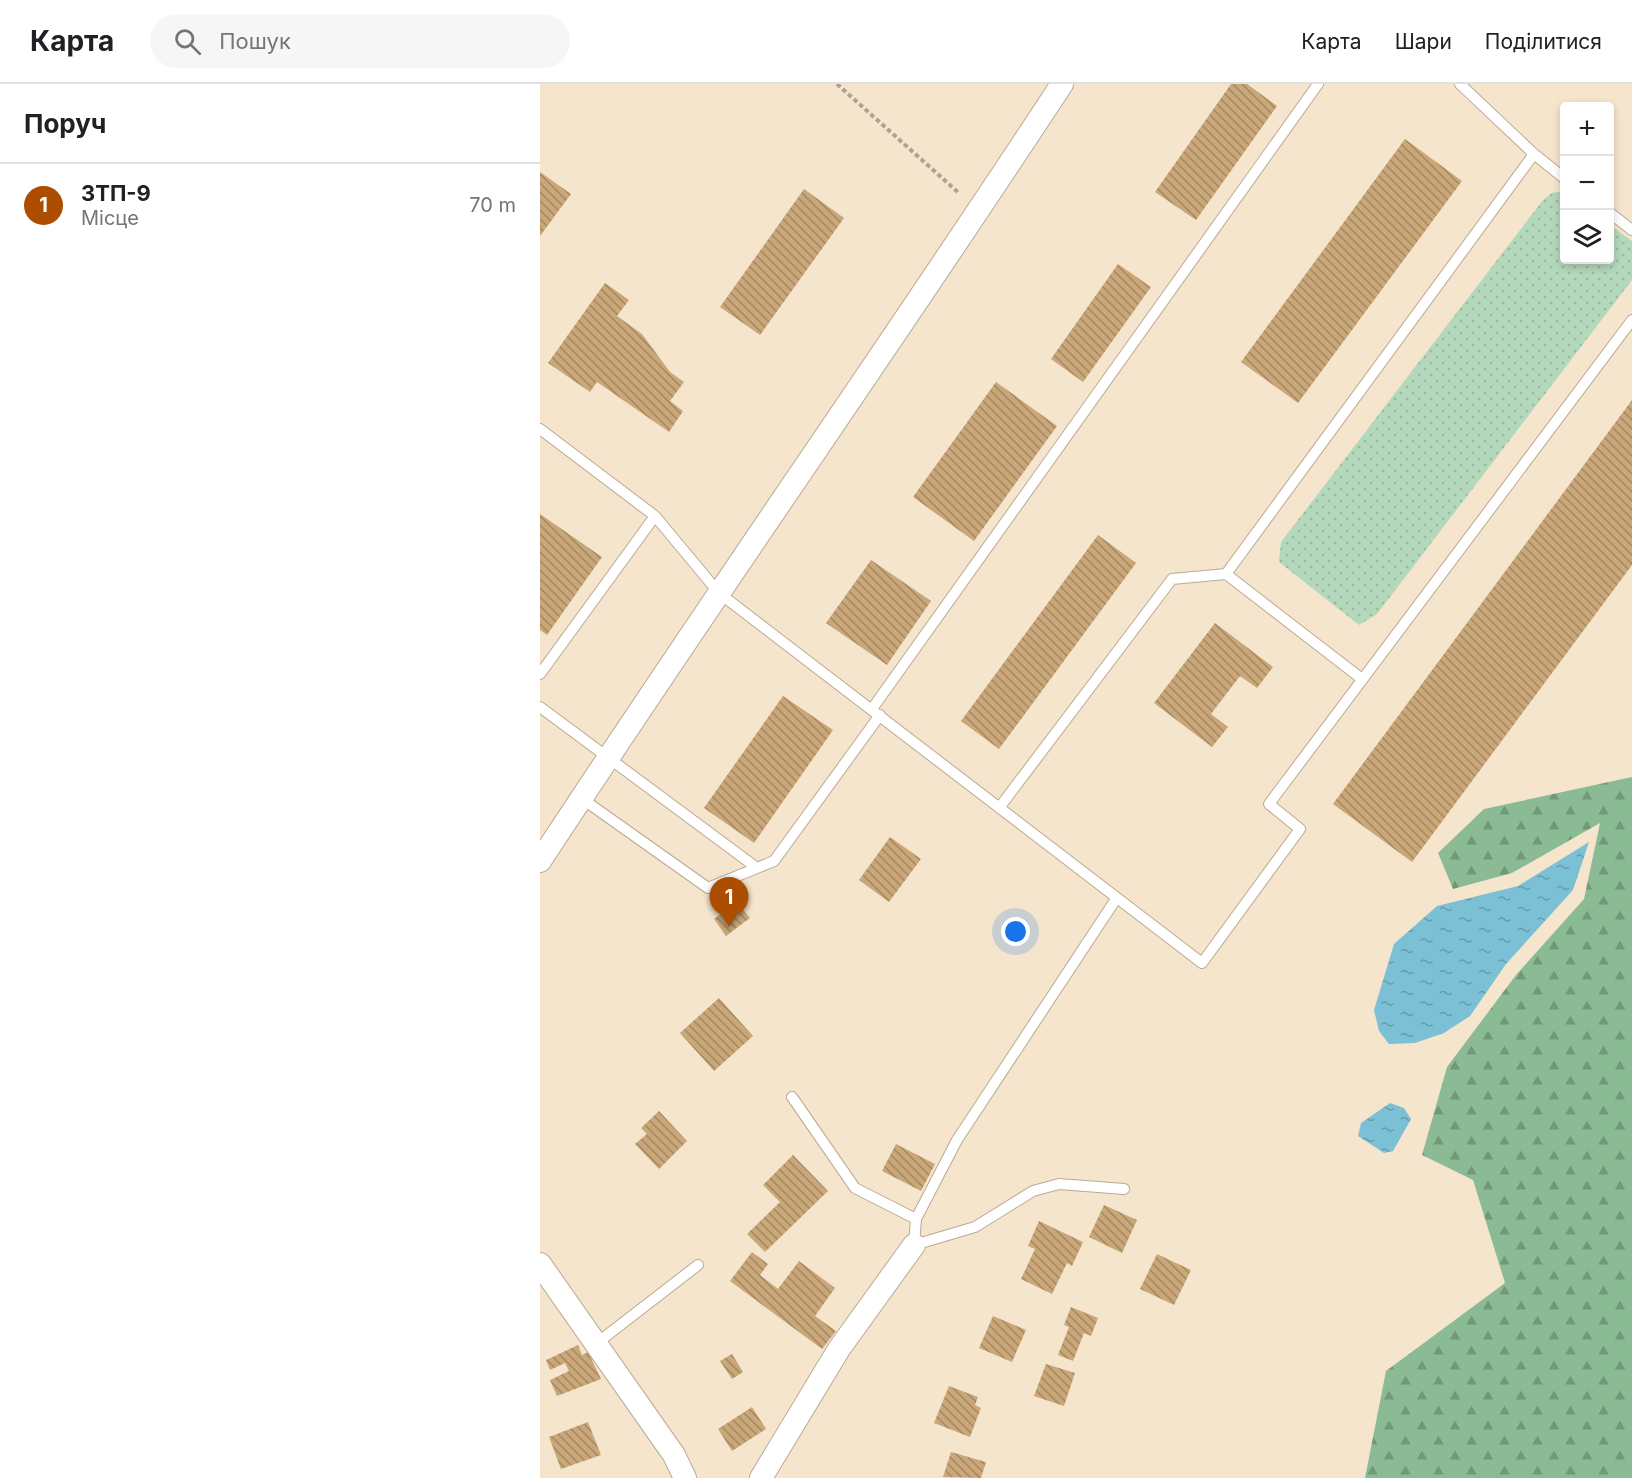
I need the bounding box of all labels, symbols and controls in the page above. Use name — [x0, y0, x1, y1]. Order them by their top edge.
search box — [150, 14, 570, 68]
text: Карта — [30, 24, 114, 58]
icon: search — [171, 25, 204, 58]
text: Пошук — [219, 28, 291, 54]
text: Карта — [1301, 29, 1362, 54]
text: Шари — [1395, 29, 1452, 54]
text: Поділитися — [1485, 29, 1602, 54]
map controls — [1560, 102, 1614, 264]
button: + — [1560, 102, 1614, 156]
text: Поруч — [24, 108, 106, 139]
button: − — [1560, 156, 1614, 210]
text: ЗТП-9 — [81, 180, 151, 206]
text: 1 — [39, 193, 48, 217]
text: 70 m — [469, 193, 516, 217]
text: Місце — [81, 206, 139, 230]
button: layers — [1560, 210, 1614, 264]
pin: 1 — [710, 878, 748, 927]
your location — [1001, 917, 1030, 946]

